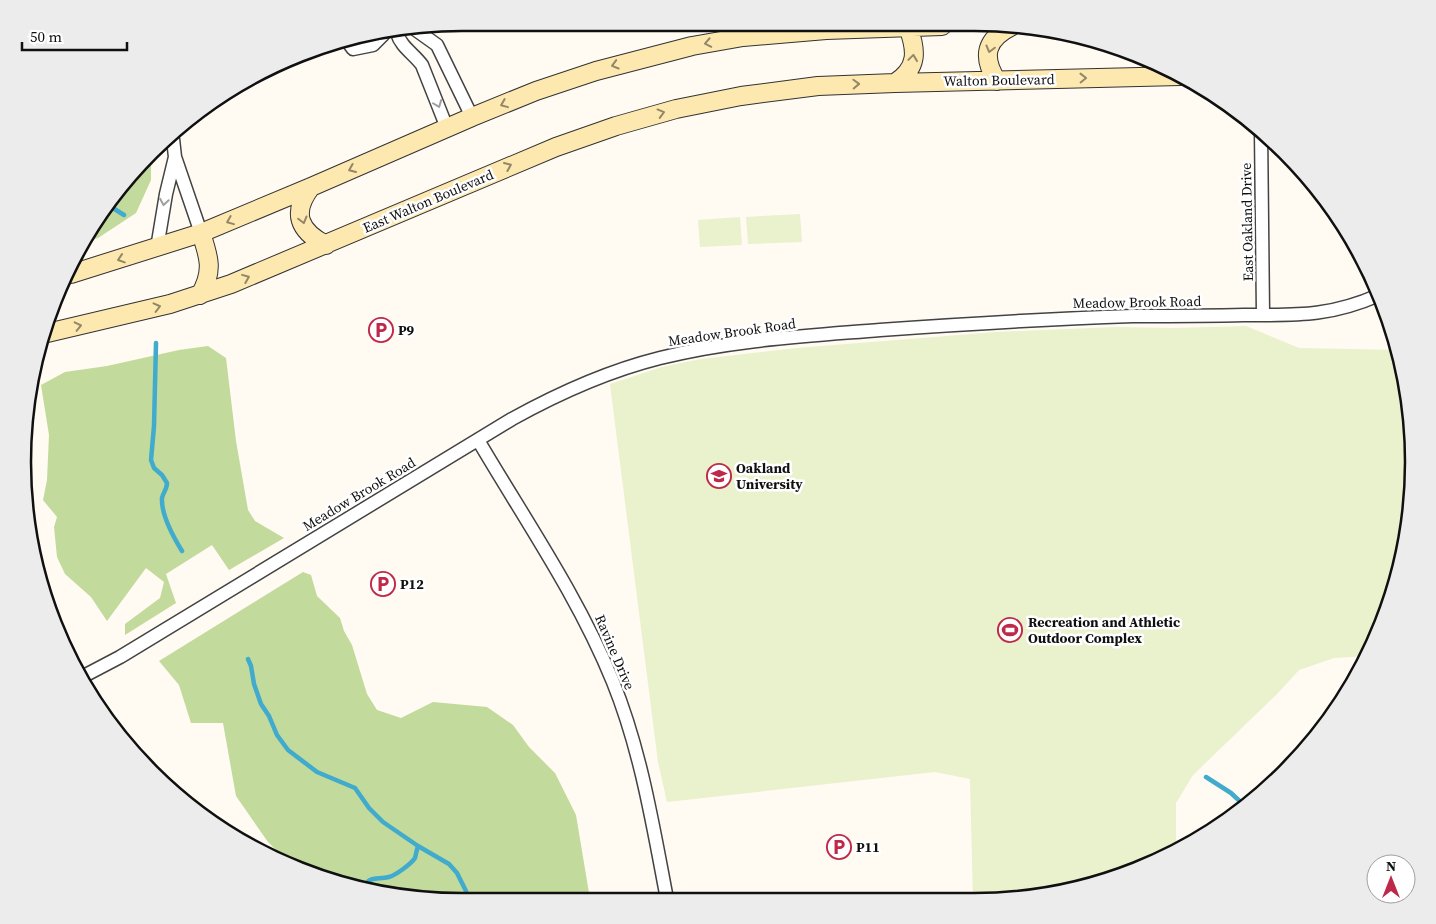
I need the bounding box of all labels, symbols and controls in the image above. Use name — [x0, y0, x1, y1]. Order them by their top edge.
scale bar — [22, 20, 128, 52]
text: 50 m — [30, 26, 62, 47]
one-way arrow — [703, 37, 712, 48]
one-way arrow — [985, 45, 996, 54]
one-way arrow — [907, 54, 918, 62]
one-way arrow — [611, 60, 619, 70]
street label: Walton Boulevard — [943, 69, 1055, 91]
one-way arrow — [1080, 73, 1088, 84]
one-way arrow — [853, 79, 861, 90]
one-way arrow — [500, 97, 509, 108]
one-way arrow — [432, 99, 442, 108]
one-way arrow — [657, 108, 665, 118]
one-way arrow — [503, 162, 512, 173]
street label: East Oakland Drive — [1236, 162, 1258, 282]
one-way arrow — [348, 163, 357, 174]
street label: East Walton Boulevard — [360, 164, 496, 238]
one-way arrow — [160, 198, 170, 207]
one-way arrow — [226, 215, 235, 225]
one-way arrow — [297, 215, 307, 224]
one-way arrow — [118, 254, 126, 264]
one-way arrow — [241, 274, 250, 284]
street label: Meadow Brook Road — [1073, 291, 1201, 313]
one-way arrow — [153, 302, 161, 313]
street label: Meadow Brook Road — [667, 313, 797, 351]
parking icon: P9 — [368, 317, 394, 343]
place label: P9 — [398, 320, 415, 340]
one-way arrow — [74, 321, 83, 332]
street label: Meadow Brook Road — [299, 452, 419, 536]
place label: Oakland University — [736, 458, 803, 494]
school or university icon: Oakland University — [706, 463, 732, 489]
parking icon: P12 — [370, 571, 396, 597]
place label: P12 — [400, 574, 424, 594]
street label: Ravine Drive — [590, 611, 640, 693]
place label: Recreation and Athletic Outdoor Complex — [1028, 612, 1180, 648]
sports icon: Recreation and Athletic Outdoor Complex — [997, 617, 1023, 643]
parking icon: P11 — [826, 834, 852, 860]
place label: P11 — [856, 837, 880, 857]
north arrow — [1366, 854, 1416, 904]
text: N — [1386, 856, 1396, 876]

